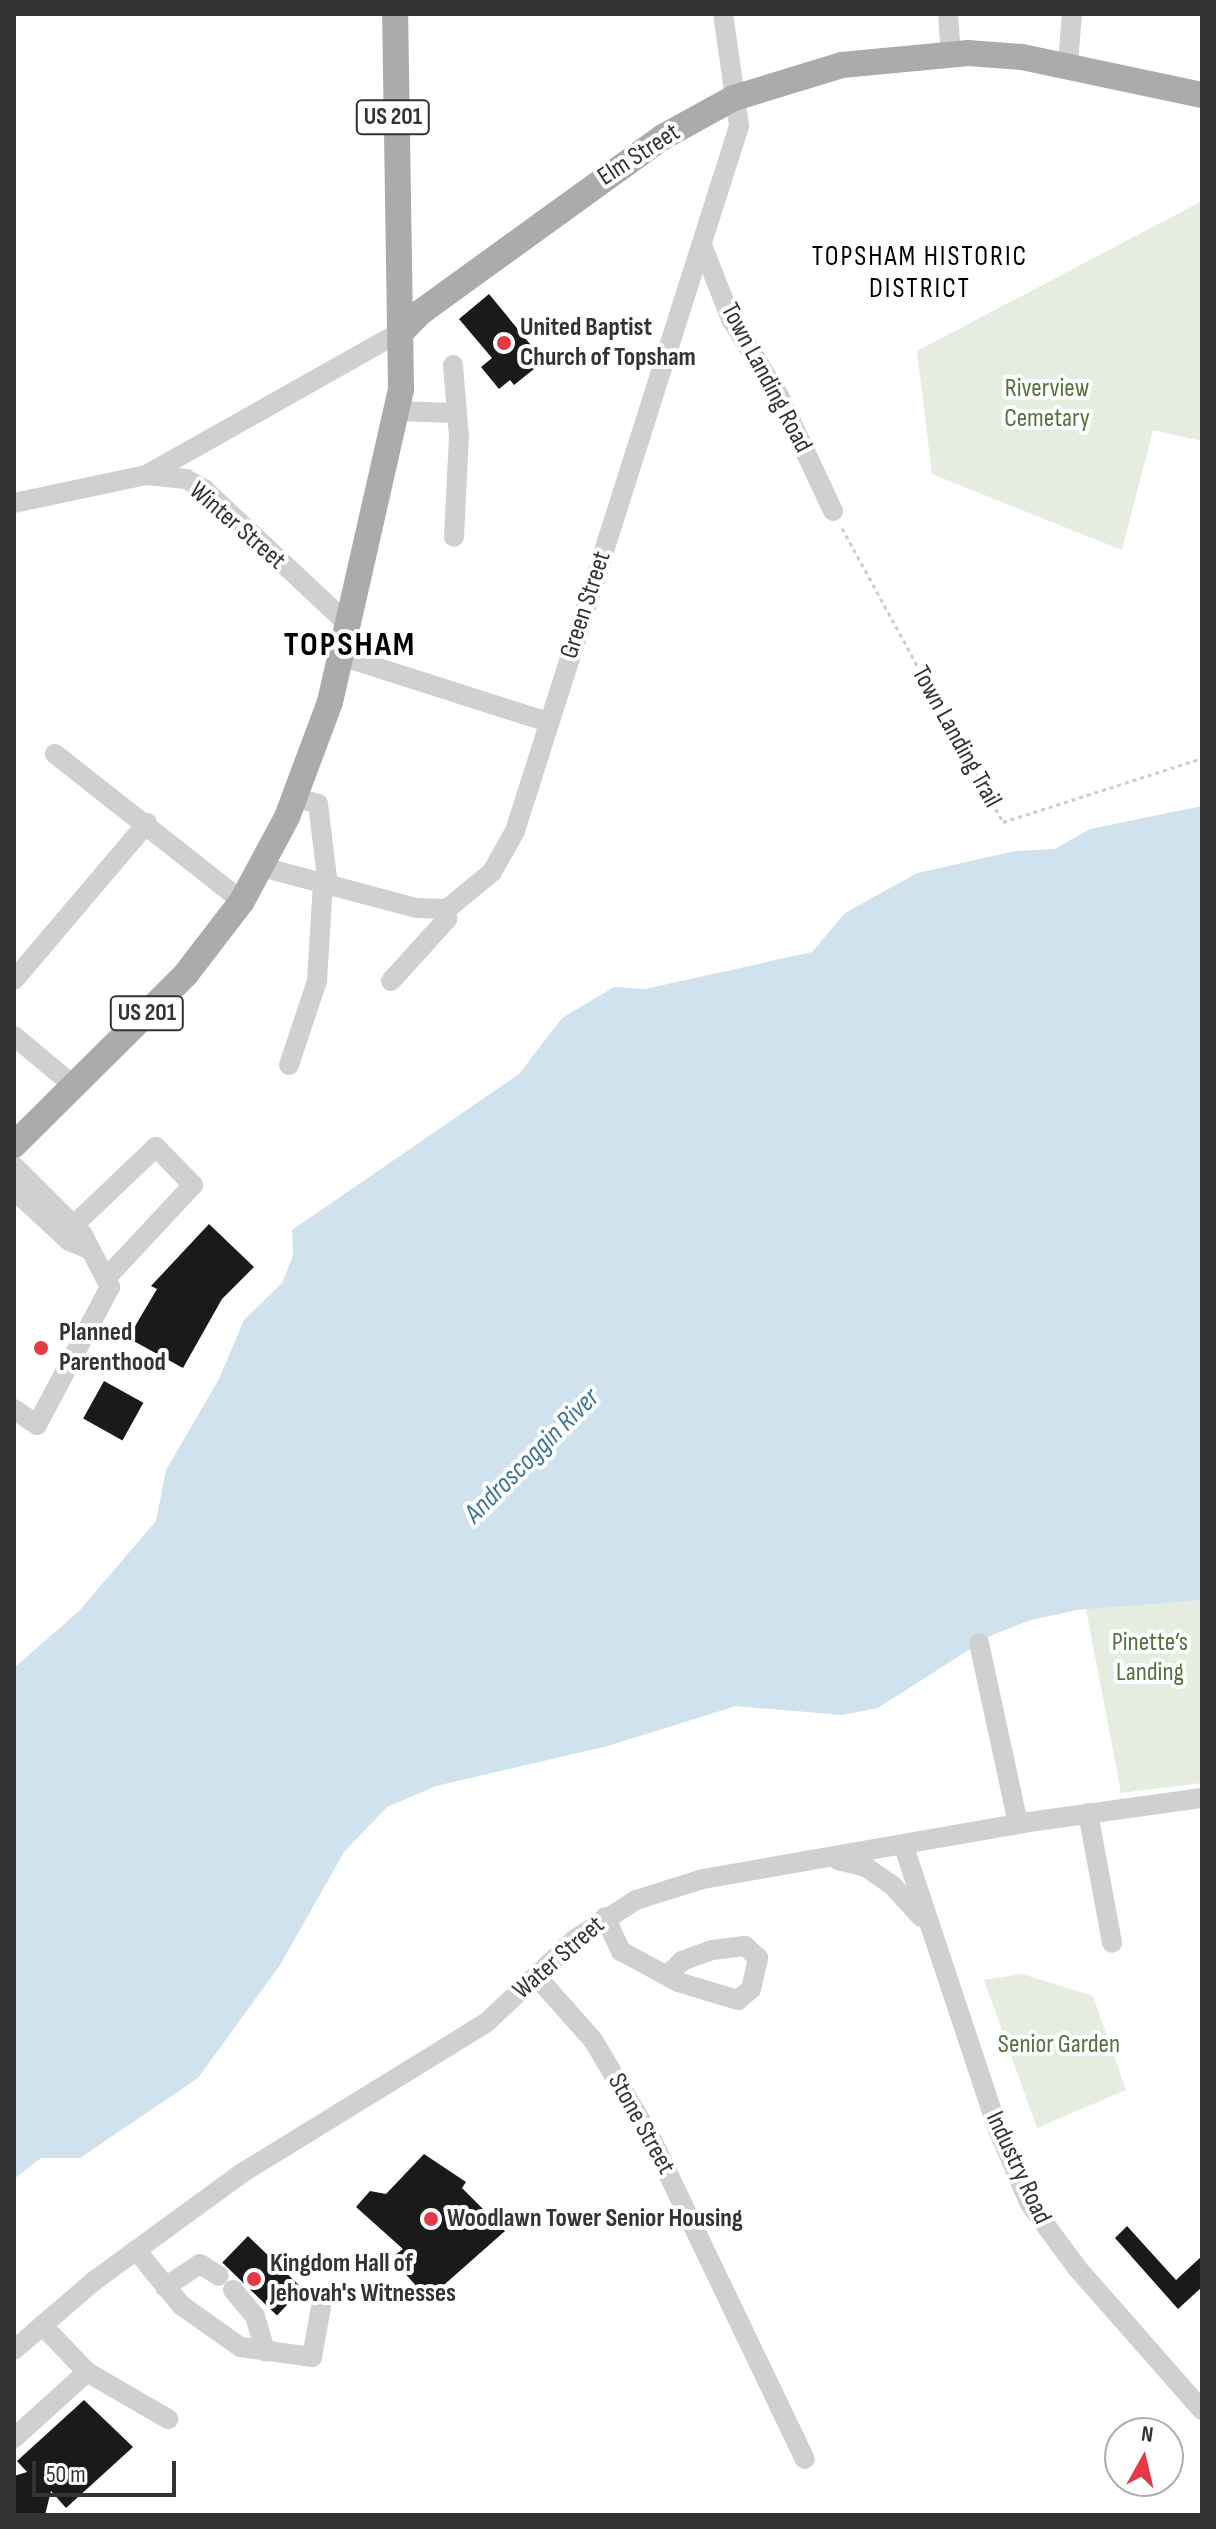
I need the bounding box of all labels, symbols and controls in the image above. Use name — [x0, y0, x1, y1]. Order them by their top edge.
road number: US 201 — [355, 97, 431, 137]
street label: Elm Street — [592, 117, 686, 193]
district label: TOPSHAM HISTORIC DISTRICT — [812, 240, 1028, 306]
street label: Town Landing Road — [714, 298, 818, 458]
place label: United Baptist Church of Topsham — [520, 312, 696, 374]
marker: United Baptist Church of Topsham — [495, 334, 513, 352]
park label: Riverview Cemetary — [1004, 373, 1090, 434]
street label: Winter Street — [182, 476, 292, 576]
street label: Green Street — [554, 547, 618, 663]
district label: TOPSHAM — [284, 625, 416, 665]
street label: Town Landing Trail — [904, 661, 1008, 813]
road number: US 201 — [109, 993, 185, 1033]
place label: Planned Parenthood — [59, 1317, 166, 1378]
marker: Planned Parenthood — [30, 1337, 52, 1359]
water label: Androscoggin River — [457, 1381, 607, 1531]
park label: Pinette’s Landing — [1112, 1627, 1188, 1688]
street label: Water Street — [507, 1910, 611, 2006]
park label: Senior Garden — [998, 2029, 1120, 2061]
street label: Stone Street — [601, 2068, 681, 2180]
street label: Industry Road — [978, 2107, 1058, 2229]
place label: Woodlawn Tower Senior Housing — [447, 2203, 743, 2235]
marker: Woodlawn Tower Senior Housing — [422, 2210, 440, 2228]
place label: Kingdom Hall of Jehovah's Witnesses — [270, 2248, 456, 2310]
marker: Kingdom Hall of Jehovah's Witnesses — [245, 2270, 263, 2288]
north arrow — [1104, 2417, 1184, 2497]
text: N — [1139, 2421, 1155, 2449]
scale bar — [36, 2445, 180, 2495]
text: 50 m — [46, 2460, 86, 2489]

